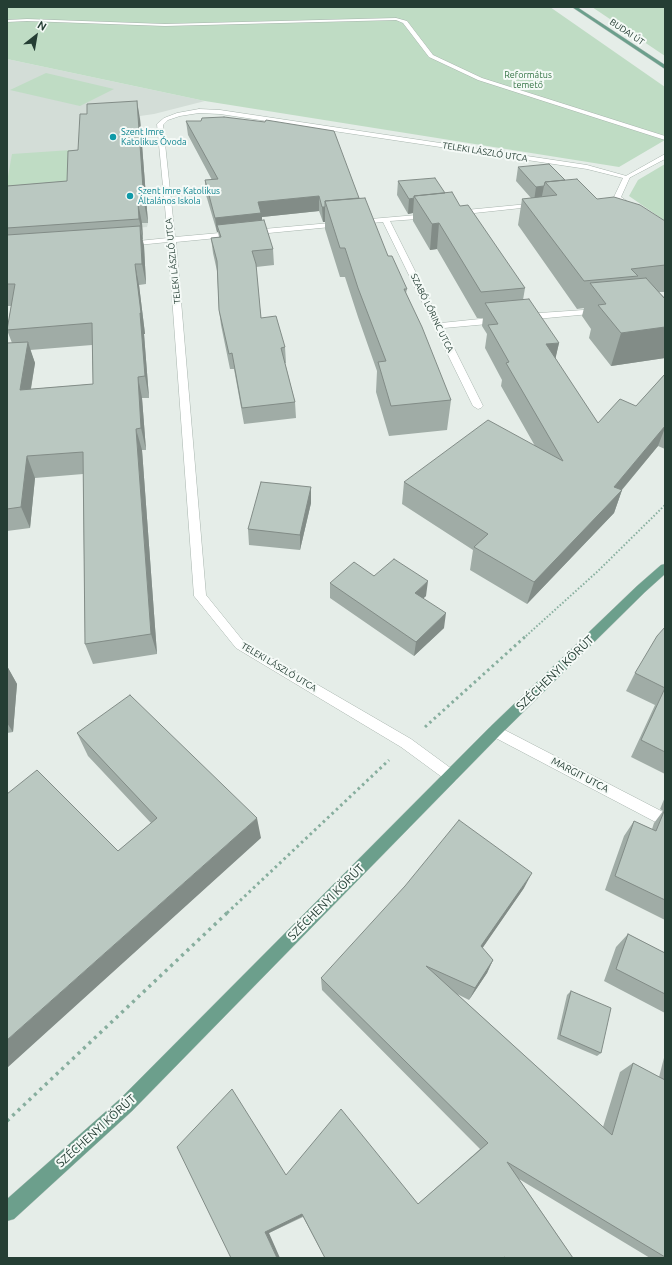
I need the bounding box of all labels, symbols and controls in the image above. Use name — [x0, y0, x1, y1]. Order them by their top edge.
north arrow — [16, 16, 56, 56]
street label: BUDAI ÚT — [608, 16, 646, 48]
text: N — [36, 18, 49, 33]
park label: Református temető — [504, 70, 552, 91]
place label: Szent Imre Katolikus Óvoda — [121, 127, 187, 148]
marker: Szent Imre Katolikus Óvoda — [108, 132, 118, 142]
street label: TELEKI LÁSZLÓ UTCA — [442, 140, 528, 164]
place label: Szent Imre Katolikus Általános Iskola — [138, 186, 220, 207]
marker: Szent Imre Katolikus Általános Iskola — [125, 191, 135, 201]
street label: TELEKI LÁSZLÓ UTCA — [163, 218, 183, 304]
street label: SZABÓ LŐRINC UTCA — [408, 272, 456, 354]
street label: SZÉCHENYI KÖRÚT — [513, 632, 597, 714]
street label: TELEKI LÁSZLÓ UTCA — [239, 640, 319, 694]
street label: MARGIT UTCA — [549, 755, 611, 795]
street label: SZÉCHENYI KÖRÚT — [285, 861, 367, 943]
street label: SZÉCHENYI KÖRÚT — [53, 1092, 139, 1170]

